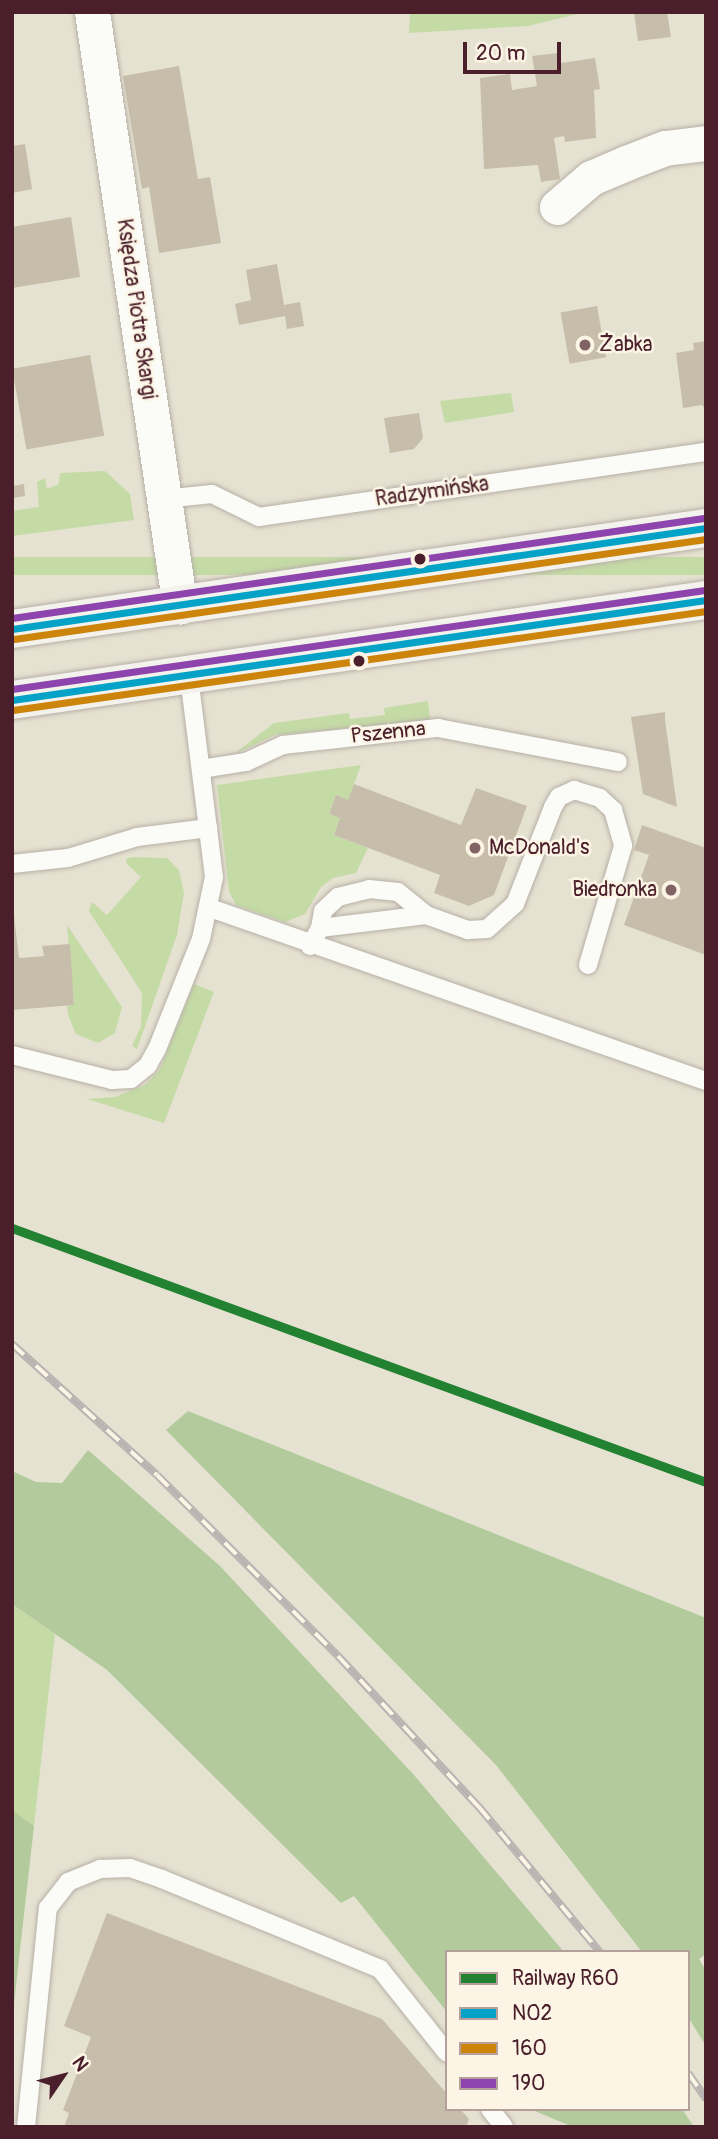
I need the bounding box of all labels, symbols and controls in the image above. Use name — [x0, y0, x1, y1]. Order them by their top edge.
scale bar — [466, 28, 564, 72]
text: 20 m — [476, 40, 525, 67]
street label: Księdza Piotra Skargi — [111, 217, 161, 401]
place label: Żabka — [599, 332, 653, 358]
marker: Żabka — [577, 337, 593, 353]
street label: Radzymińska — [374, 472, 490, 512]
unlabelled marker — [413, 552, 427, 566]
unlabelled marker — [352, 654, 366, 668]
street label: Pszenna — [349, 717, 427, 749]
place label: McDonald's — [489, 835, 590, 861]
marker: McDonald's — [467, 840, 483, 856]
place label: Biedronka — [572, 877, 657, 903]
marker: Biedronka — [663, 882, 679, 898]
legend — [445, 1950, 690, 2111]
text: Railway R60 — [512, 1965, 619, 1992]
text: N02 — [512, 2000, 552, 2027]
text: 160 — [512, 2035, 547, 2062]
north arrow — [28, 2041, 98, 2111]
text: N — [67, 2052, 94, 2076]
text: 190 — [512, 2070, 545, 2097]

